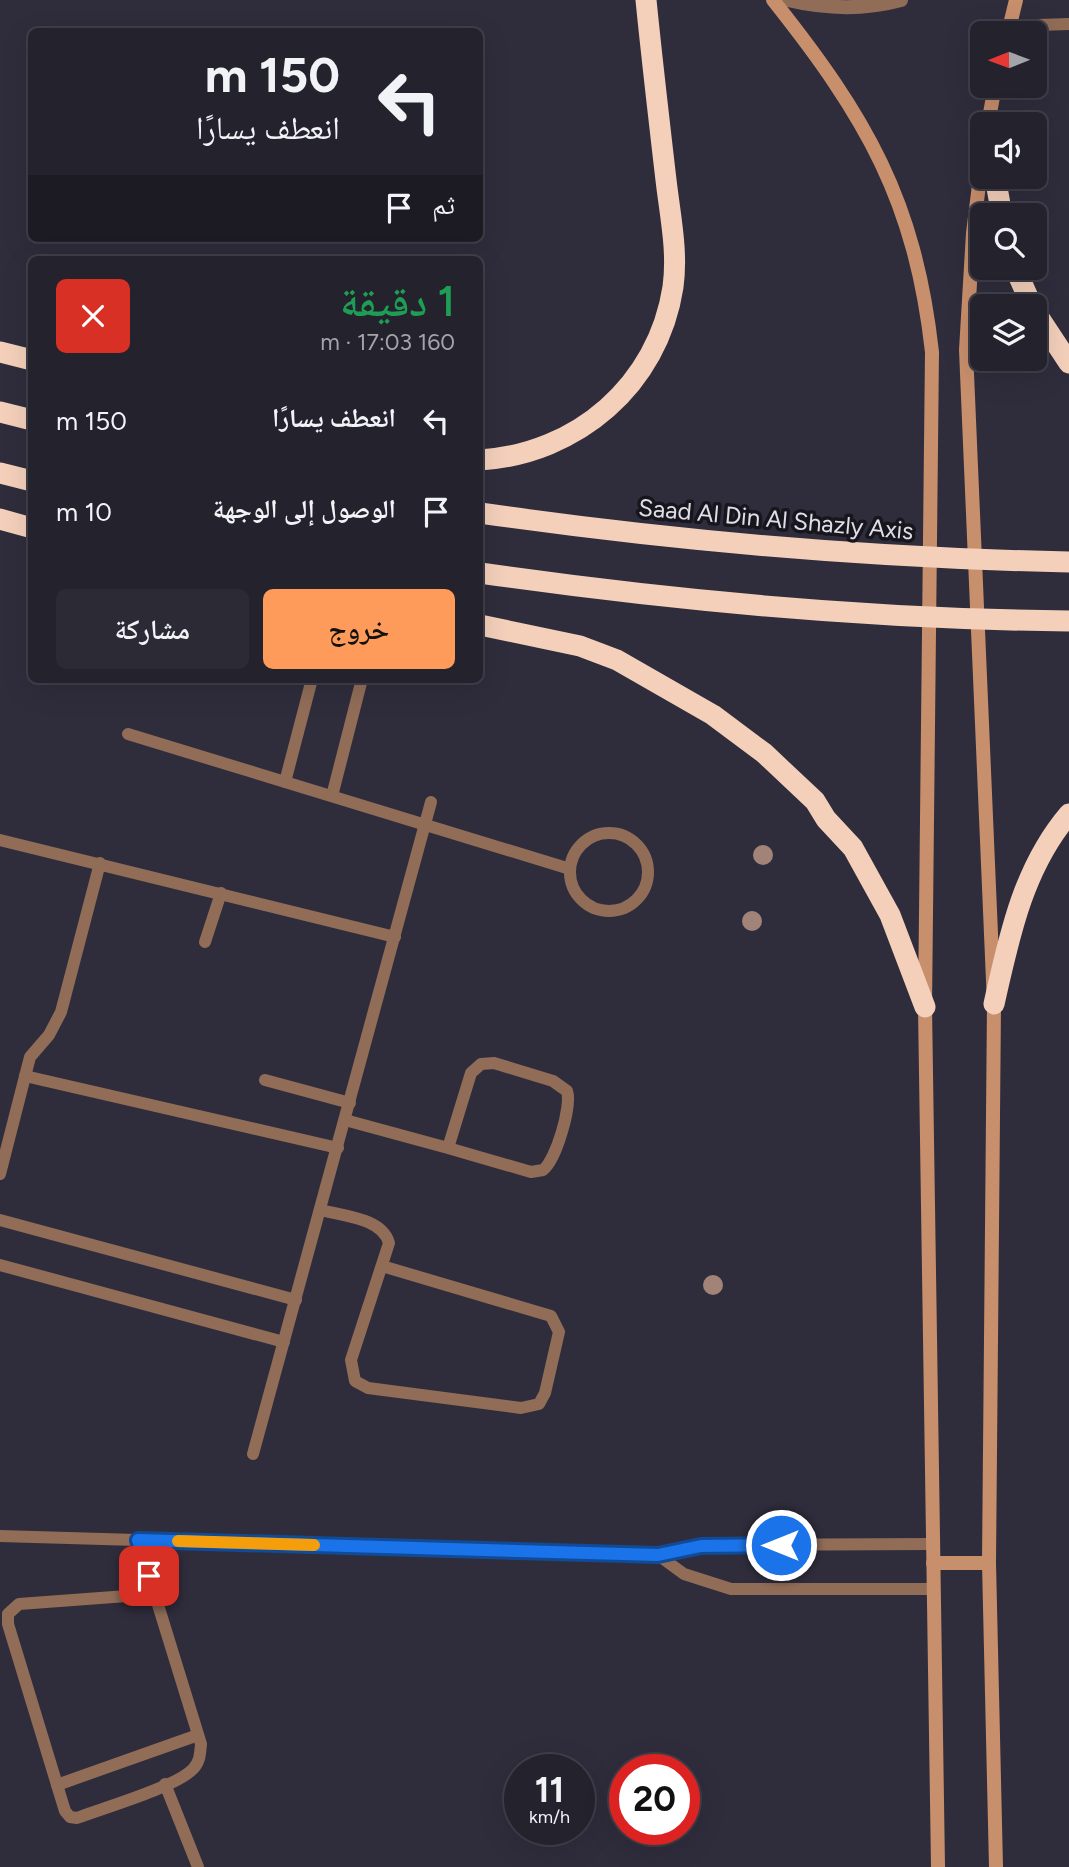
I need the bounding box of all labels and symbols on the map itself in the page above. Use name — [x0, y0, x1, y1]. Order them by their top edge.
north arrow — [970, 21, 1046, 98]
street label: Saad Al Din Al Shazly Axis — [637, 493, 915, 545]
position arrow — [744, 1508, 818, 1582]
pin — [119, 1546, 179, 1606]
speed limit sign: 20 — [609, 1754, 700, 1845]

